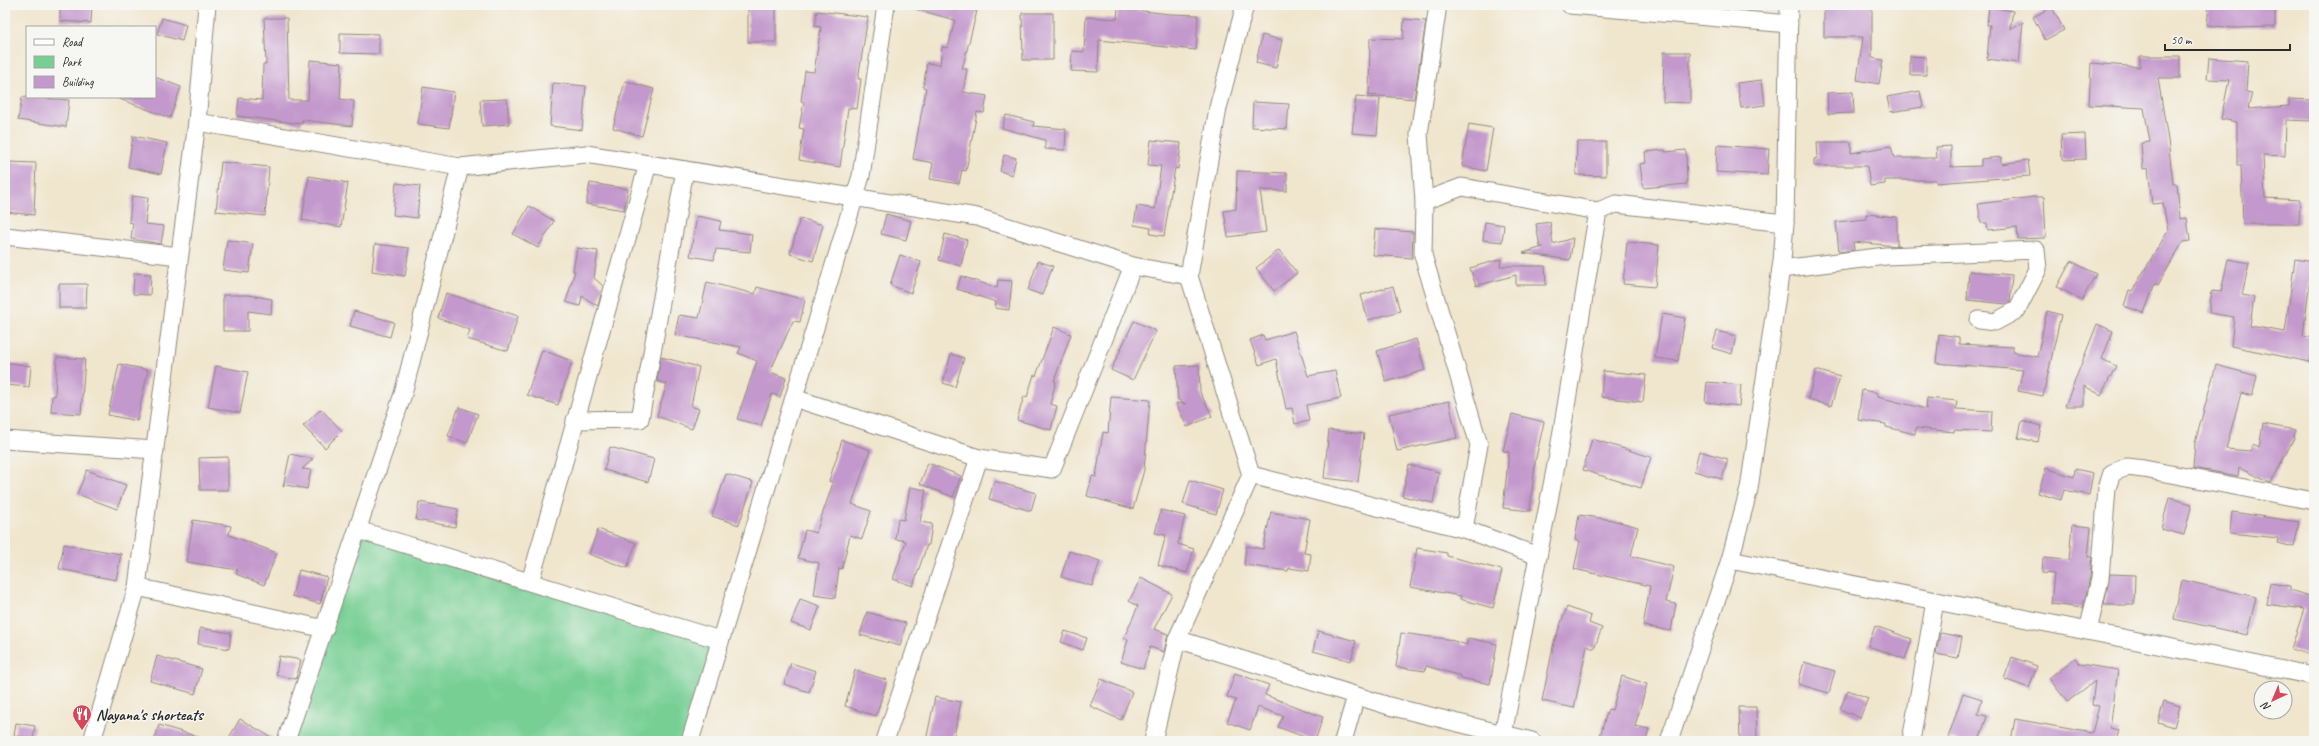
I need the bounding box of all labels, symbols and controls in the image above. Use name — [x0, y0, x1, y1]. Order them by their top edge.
legend — [26, 26, 156, 98]
scale bar — [2165, 26, 2290, 52]
text: 50 m — [2171, 32, 2193, 48]
text: Road — [62, 34, 84, 50]
text: Park — [62, 54, 83, 70]
text: Building — [62, 74, 94, 90]
north arrow — [2253, 680, 2293, 720]
text: N — [2257, 698, 2273, 715]
restaurant icon: Nayana's shorteats — [71, 703, 93, 731]
place label: Nayana's shorteats — [96, 705, 204, 725]

